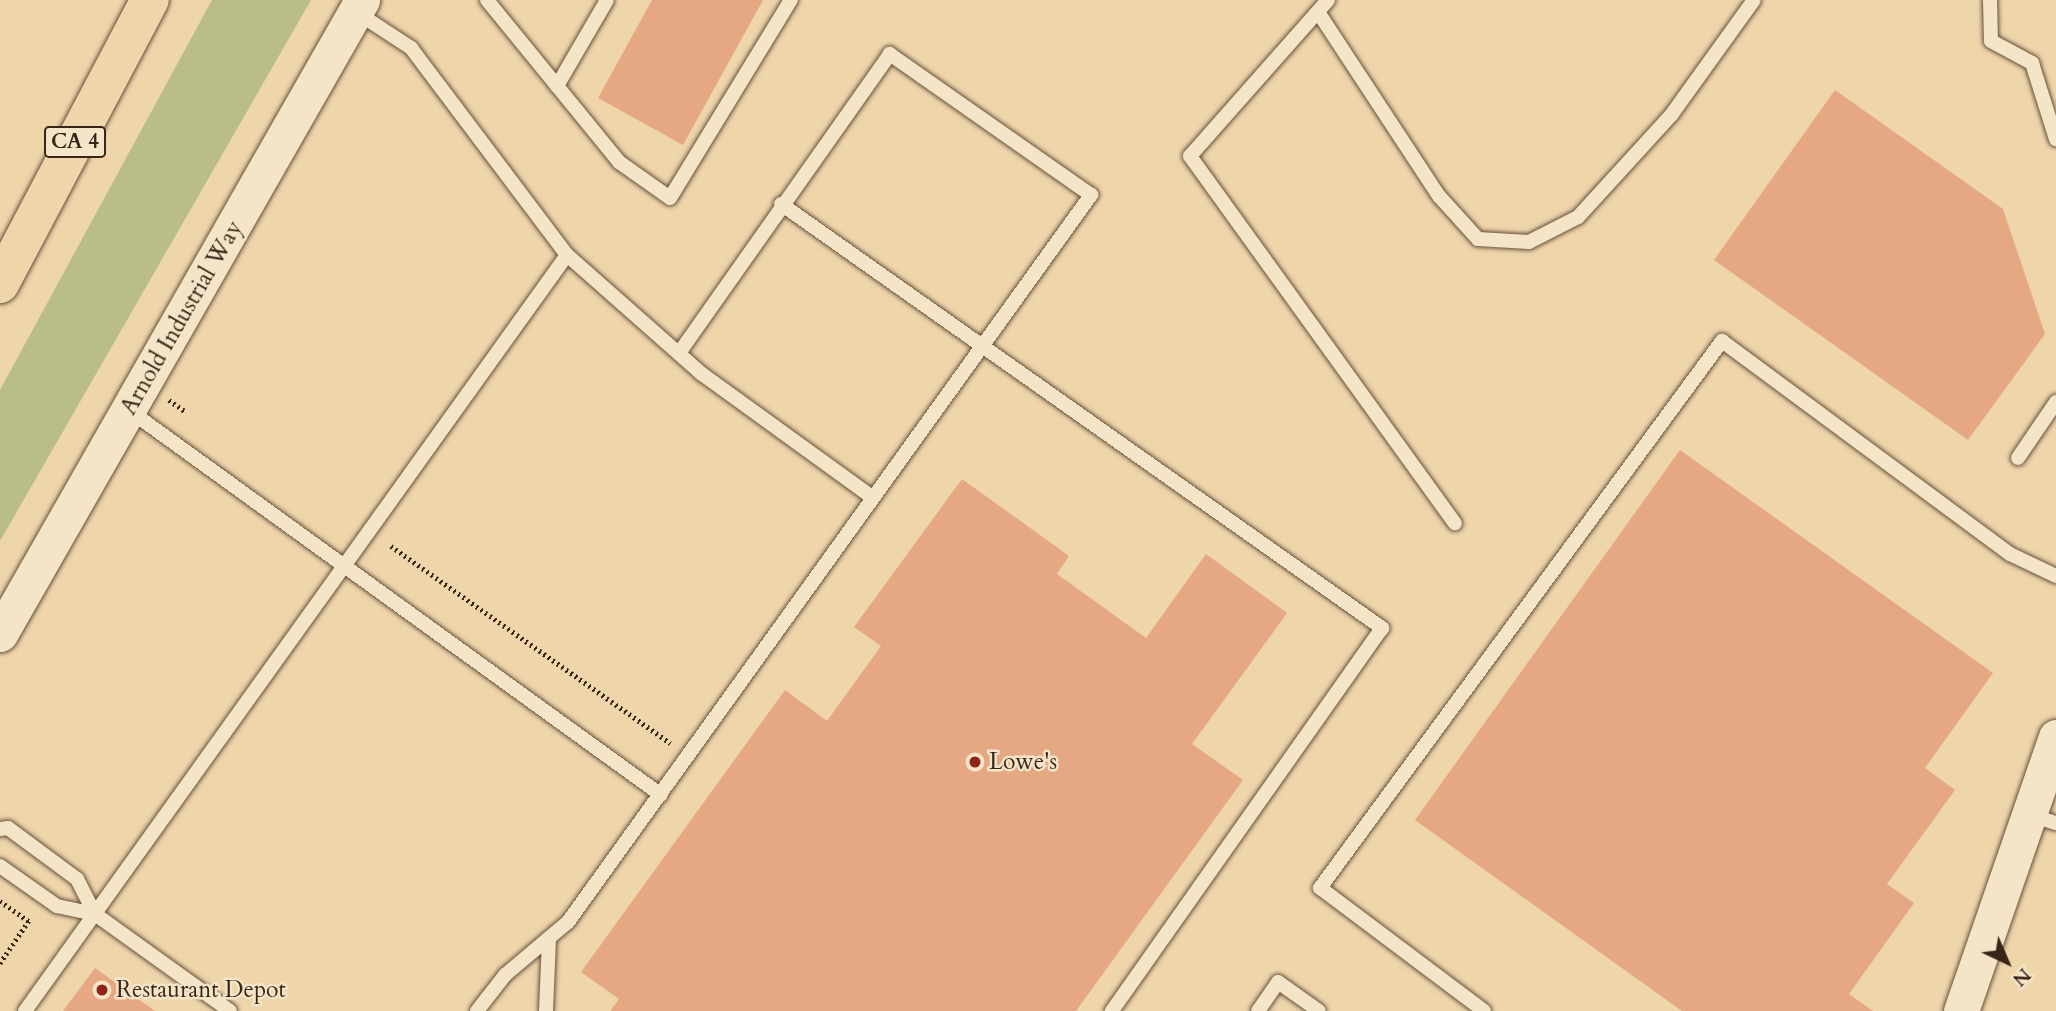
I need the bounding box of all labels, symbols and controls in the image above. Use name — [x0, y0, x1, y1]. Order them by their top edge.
road number: CA 4 — [43, 124, 106, 160]
street label: Arnold Industrial Way — [115, 216, 249, 420]
place label: Lowe's — [989, 748, 1057, 776]
marker: Lowe's — [967, 754, 983, 770]
north arrow — [1972, 927, 2042, 997]
text: N — [2007, 962, 2037, 992]
place label: Restaurant Depot — [116, 976, 286, 1004]
marker: Restaurant Depot — [94, 982, 110, 998]

